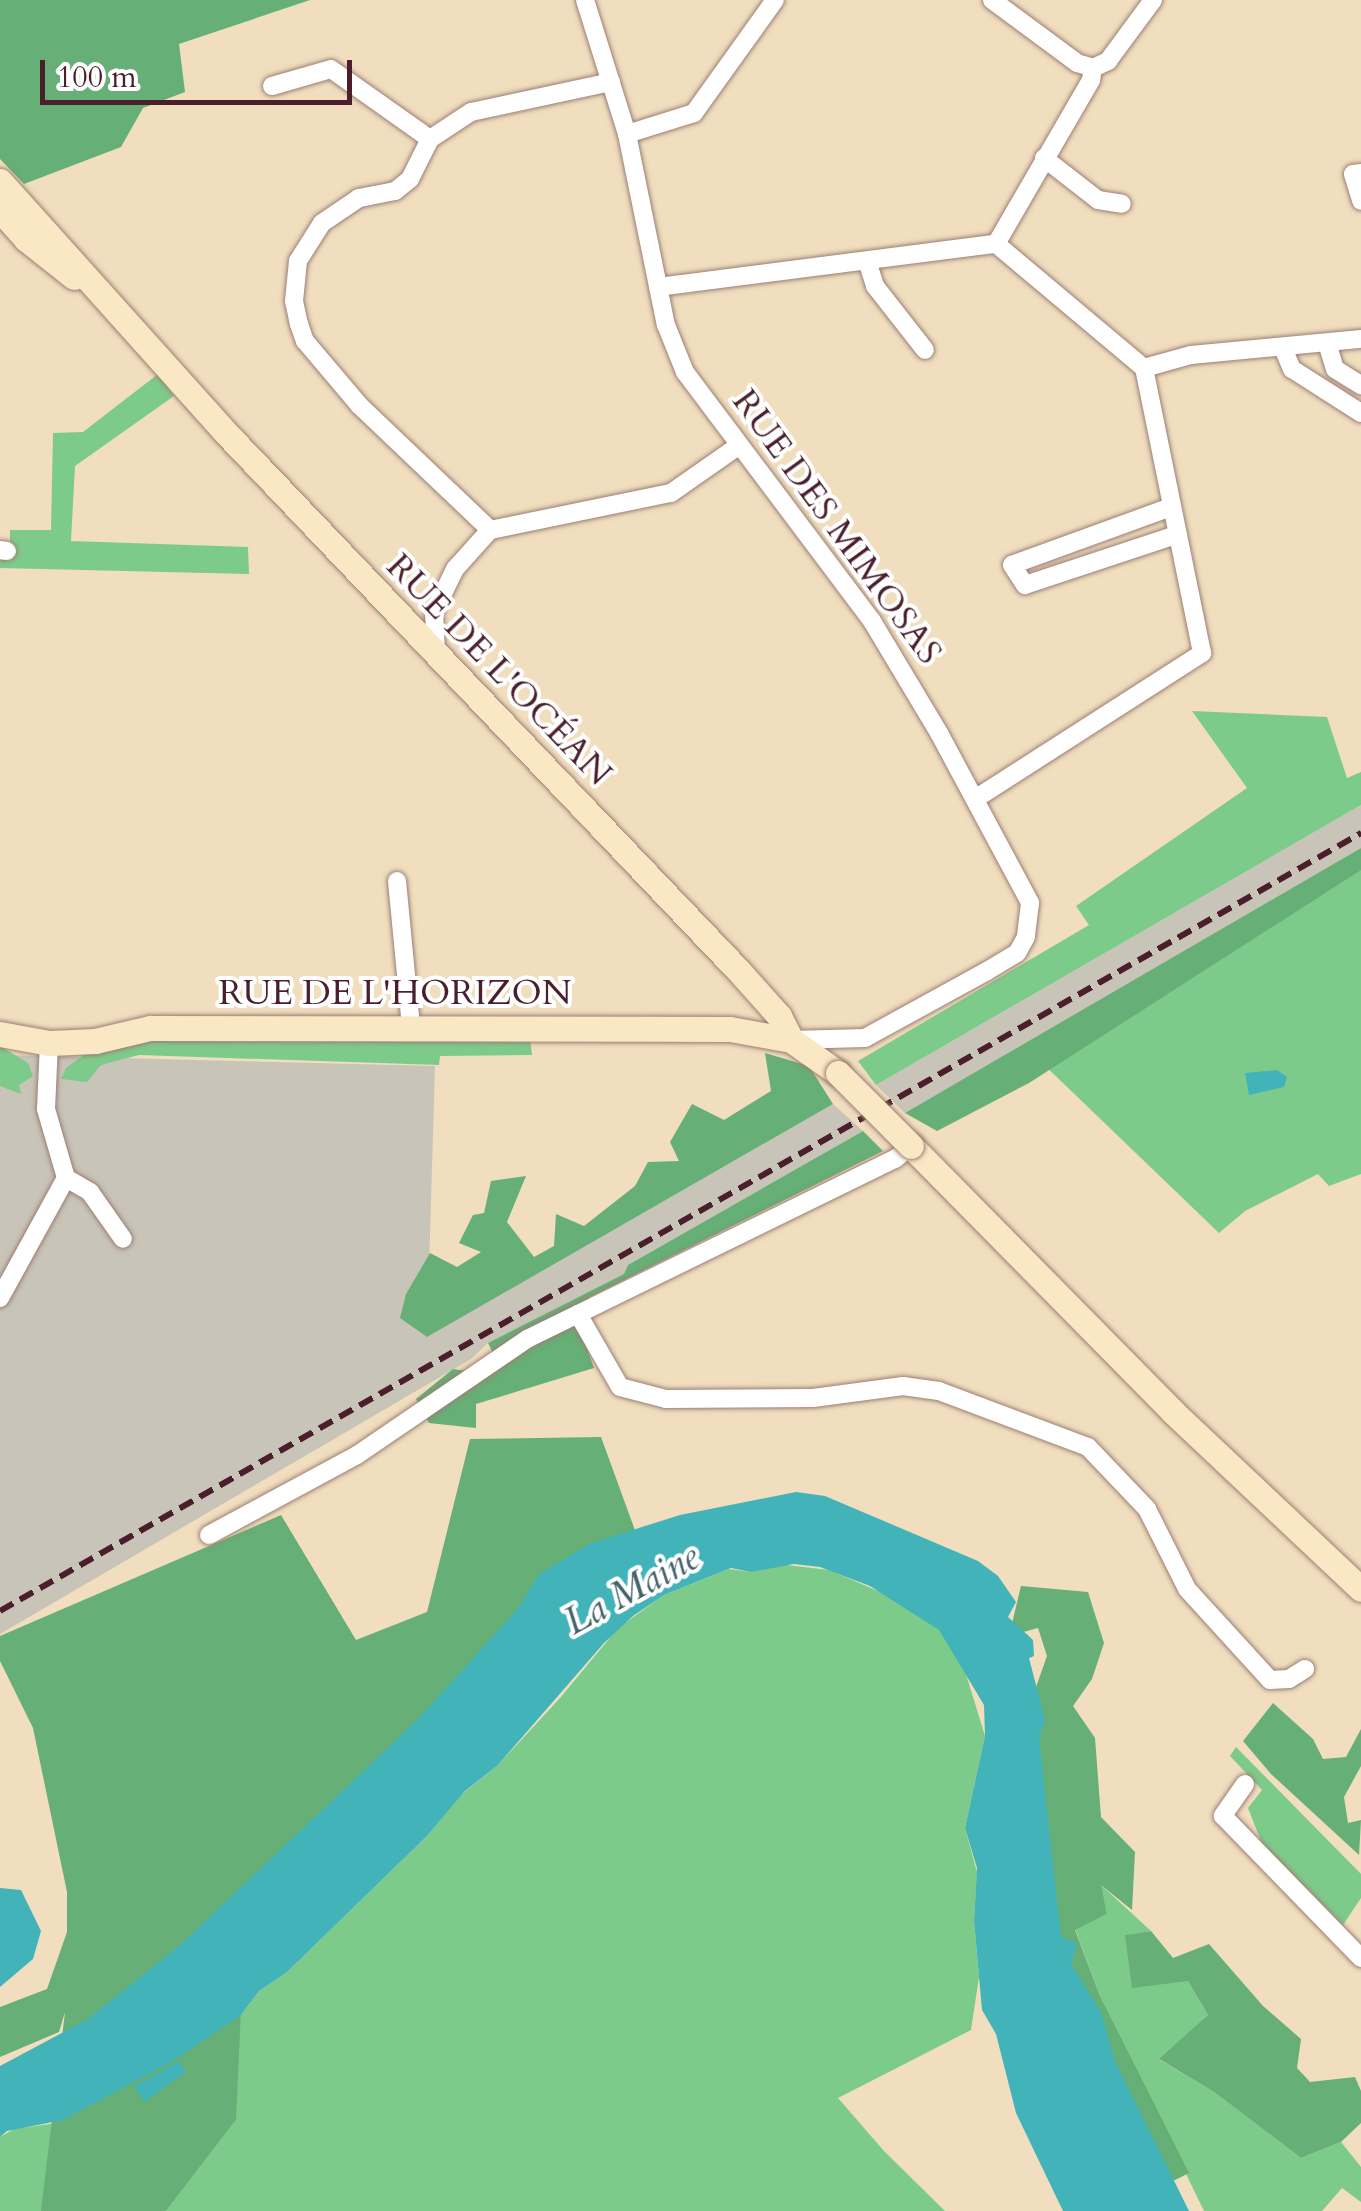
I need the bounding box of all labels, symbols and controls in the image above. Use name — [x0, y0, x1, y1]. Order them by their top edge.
scale bar — [45, 40, 358, 102]
text: 100 m — [57, 57, 137, 98]
street label: RUE DES MIMOSAS — [723, 382, 951, 672]
street label: RUE DE L'OCÉAN — [378, 545, 620, 795]
street label: RUE DE L'HORIZON — [218, 972, 572, 1014]
water label: La Maine — [557, 1534, 707, 1646]

